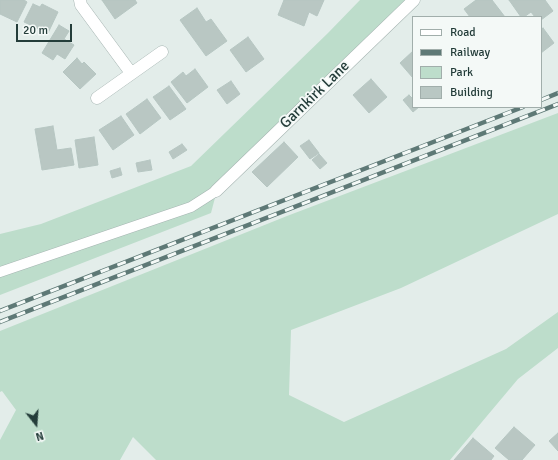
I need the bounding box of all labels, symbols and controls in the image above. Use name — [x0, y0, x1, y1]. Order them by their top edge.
scale bar — [18, 16, 74, 42]
legend — [412, 16, 542, 108]
text: 20 m — [23, 23, 48, 38]
text: Road — [450, 25, 476, 40]
text: Railway — [450, 45, 490, 60]
street label: Garnkirk Lane — [276, 57, 354, 133]
text: Park — [450, 65, 473, 80]
text: Building — [450, 85, 493, 100]
north arrow — [16, 404, 56, 444]
text: N — [34, 429, 45, 443]

